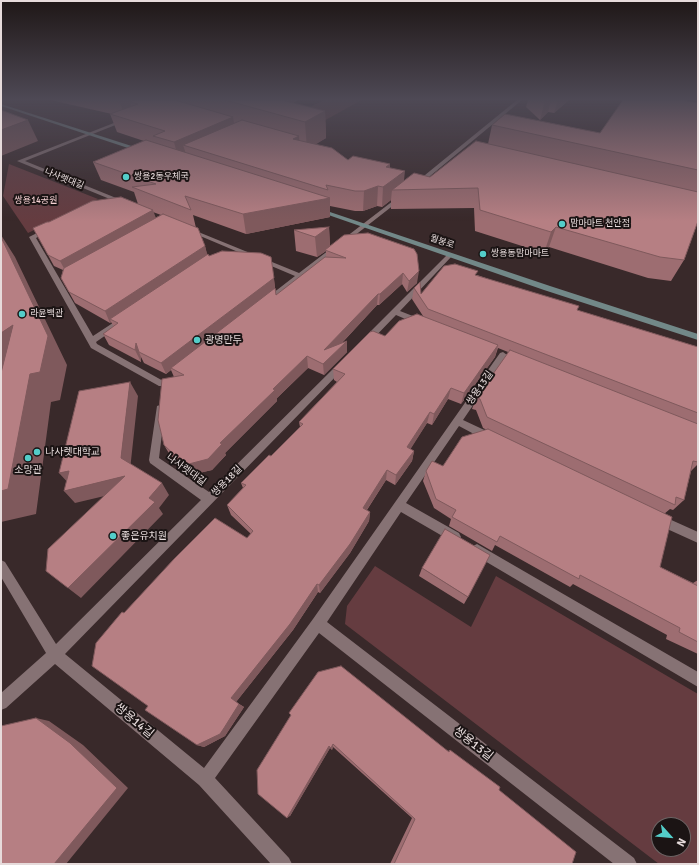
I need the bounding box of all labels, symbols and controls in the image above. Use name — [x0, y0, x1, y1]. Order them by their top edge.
street label: 나사렛대길 — [43, 166, 85, 192]
marker: 쌍용2동우체국 — [121, 172, 131, 182]
place label: 쌍용2동우체국 — [134, 172, 189, 182]
park label: 쌍용14공원 — [15, 196, 57, 206]
marker: 맘마마트 천안점 — [557, 219, 567, 229]
place label: 맘마마트 천안점 — [570, 219, 630, 229]
street label: 월봉로 — [428, 233, 456, 251]
marker: 쌍용동맘마마트 — [478, 249, 488, 259]
place label: 쌍용동맘마마트 — [491, 249, 549, 259]
marker: 라윤백관 — [17, 309, 27, 319]
place label: 라윤백관 — [30, 309, 63, 319]
place label: 광명만두 — [205, 334, 242, 346]
marker: 광명만두 — [192, 335, 202, 345]
street label: 쌍용13길 — [464, 369, 496, 407]
place label: 나사렛대학교 — [45, 446, 100, 458]
marker: 나사렛대학교 — [32, 447, 42, 457]
street label: 나사렛대길 — [164, 452, 208, 488]
marker: 소망관 — [23, 453, 33, 463]
street label: 쌍용18길 — [209, 463, 245, 499]
place label: 소망관 — [14, 464, 42, 476]
place label: 좋은유치원 — [121, 530, 167, 542]
marker: 좋은유치원 — [108, 531, 118, 541]
street label: 쌍용14길 — [112, 701, 156, 741]
street label: 쌍용13길 — [450, 724, 496, 764]
north arrow — [651, 817, 691, 857]
text: N — [674, 836, 689, 849]

